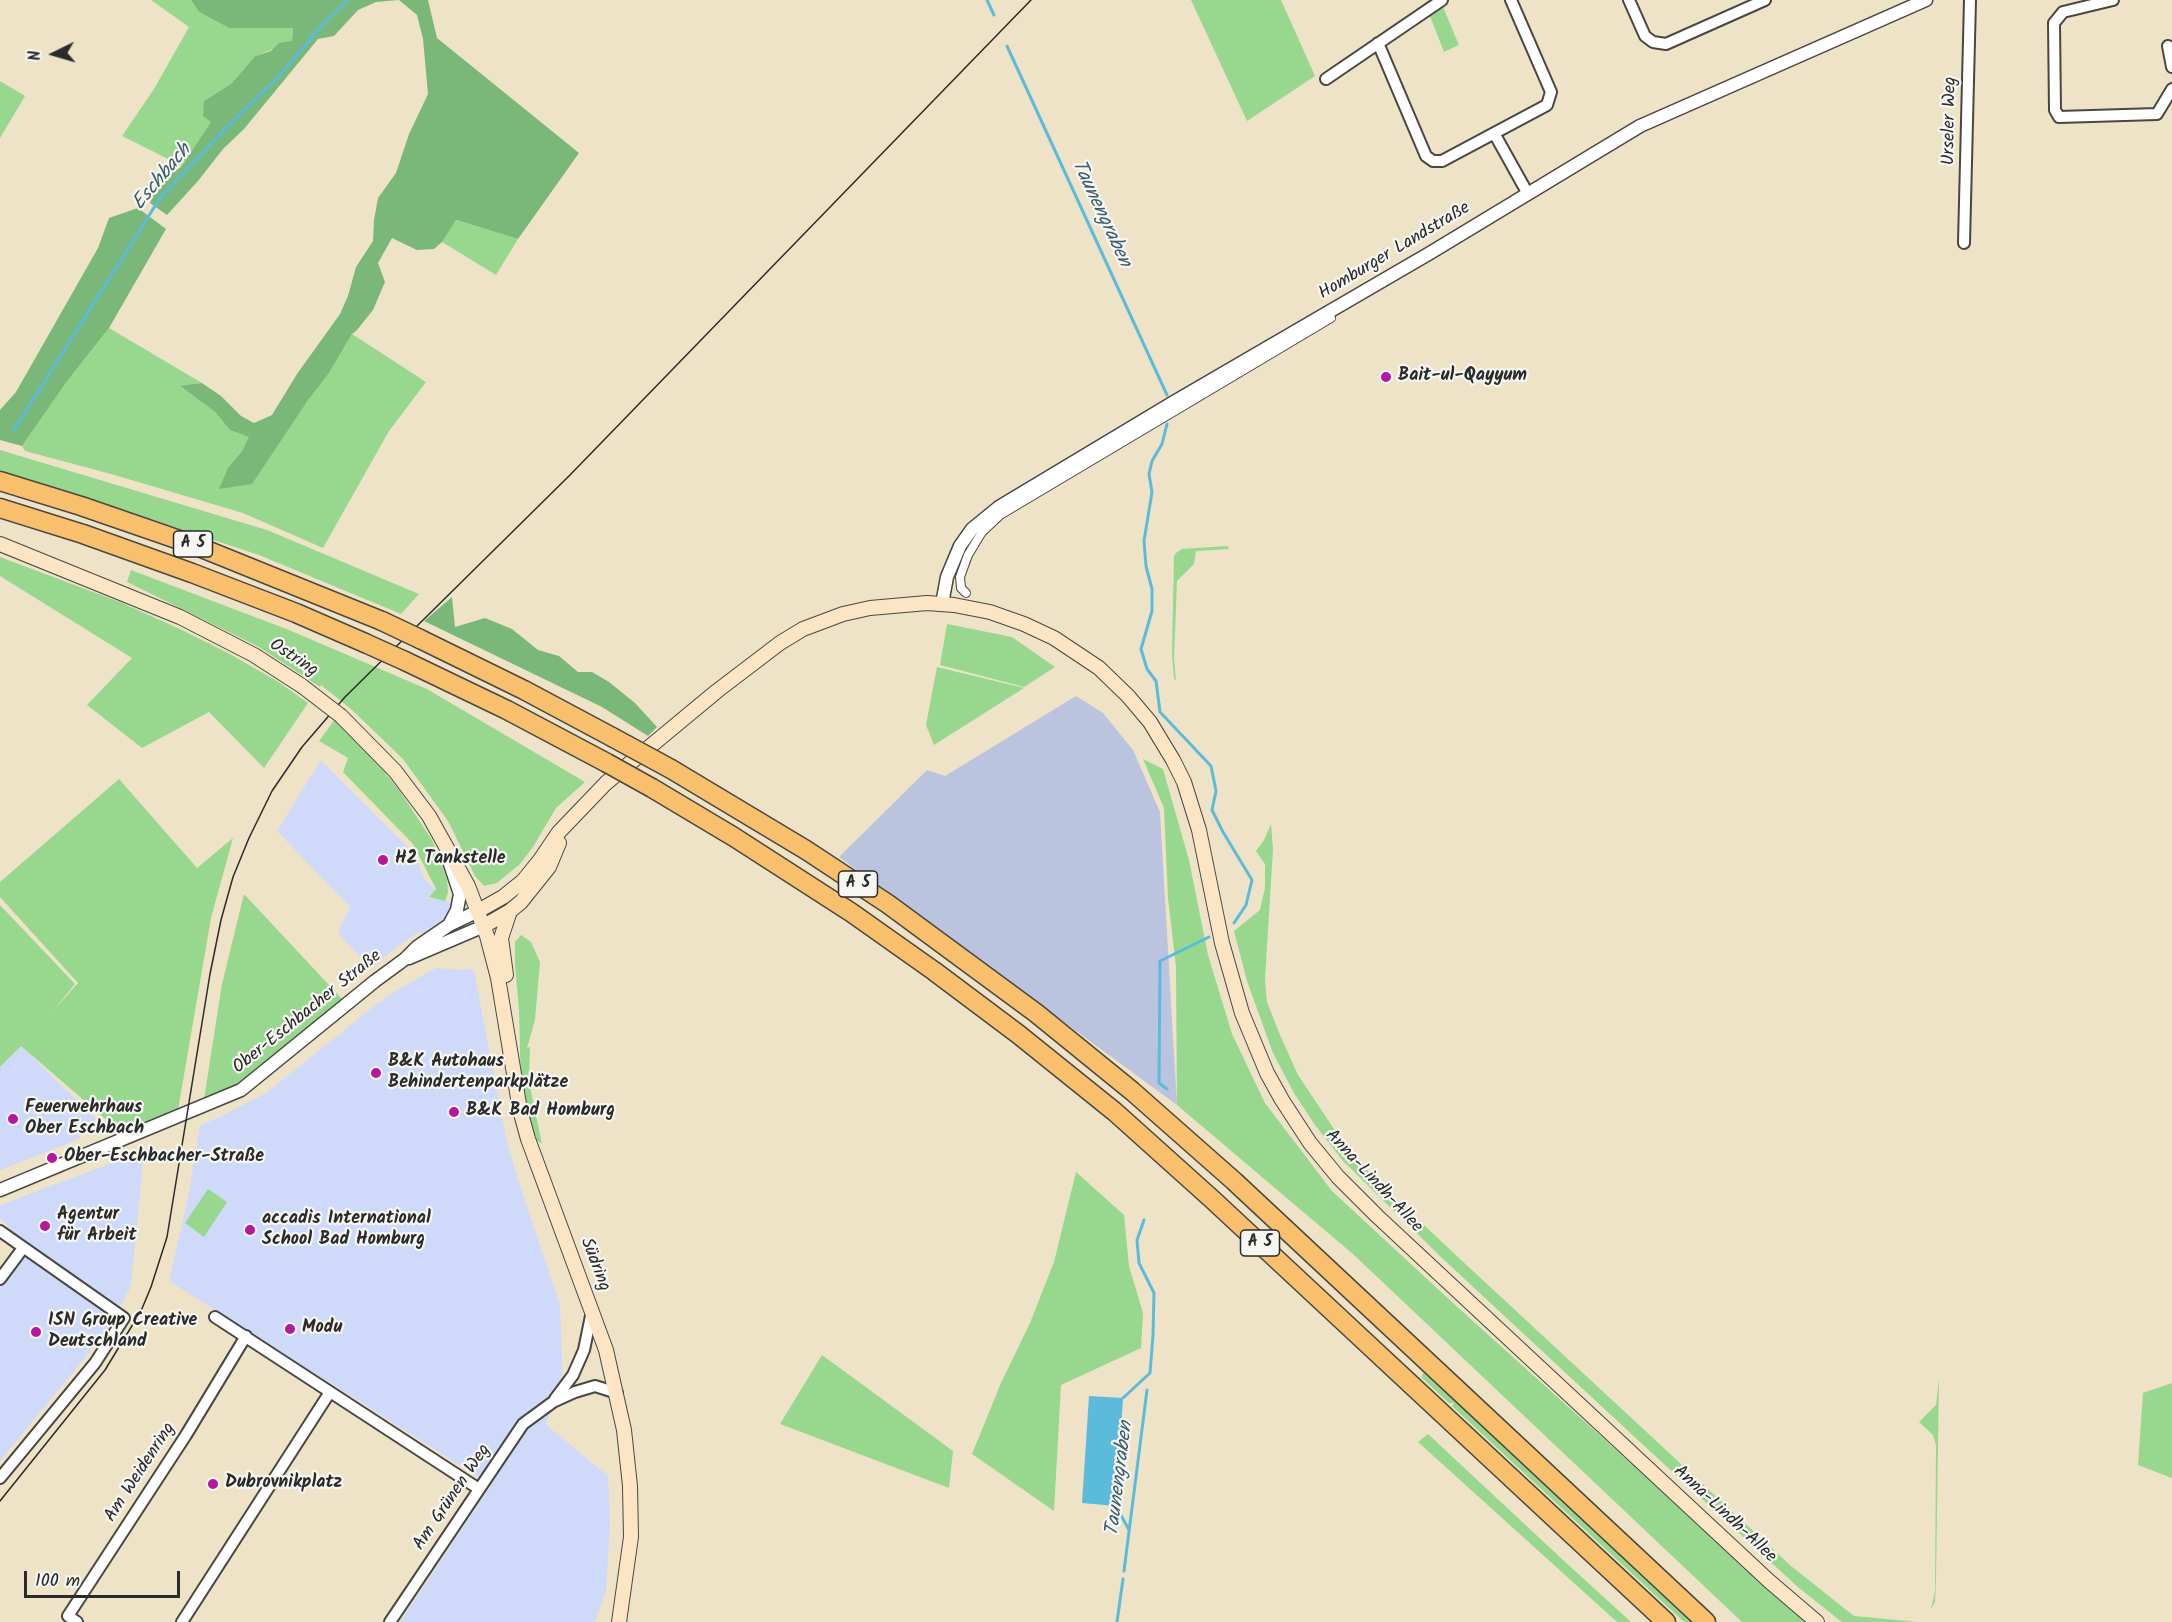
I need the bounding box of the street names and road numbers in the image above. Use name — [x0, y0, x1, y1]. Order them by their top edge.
street label: Urseler Weg — [1939, 76, 1963, 166]
street label: Homburger Landstraße — [1315, 198, 1475, 306]
road number: A 5 — [174, 531, 212, 557]
street label: Ostring — [264, 635, 322, 683]
road number: A 5 — [838, 871, 878, 897]
street label: Ober-Eschbacher Straße — [229, 946, 387, 1080]
street label: Anna-Lindh-Allee — [1320, 1126, 1426, 1238]
road number: A 5 — [1240, 1230, 1280, 1256]
street label: Südring — [574, 1235, 614, 1295]
street label: Am Weidenring — [101, 1419, 181, 1527]
street label: Am Grünen Weg — [410, 1441, 496, 1555]
street label: Anna-Lindh-Allee — [1668, 1462, 1780, 1568]

